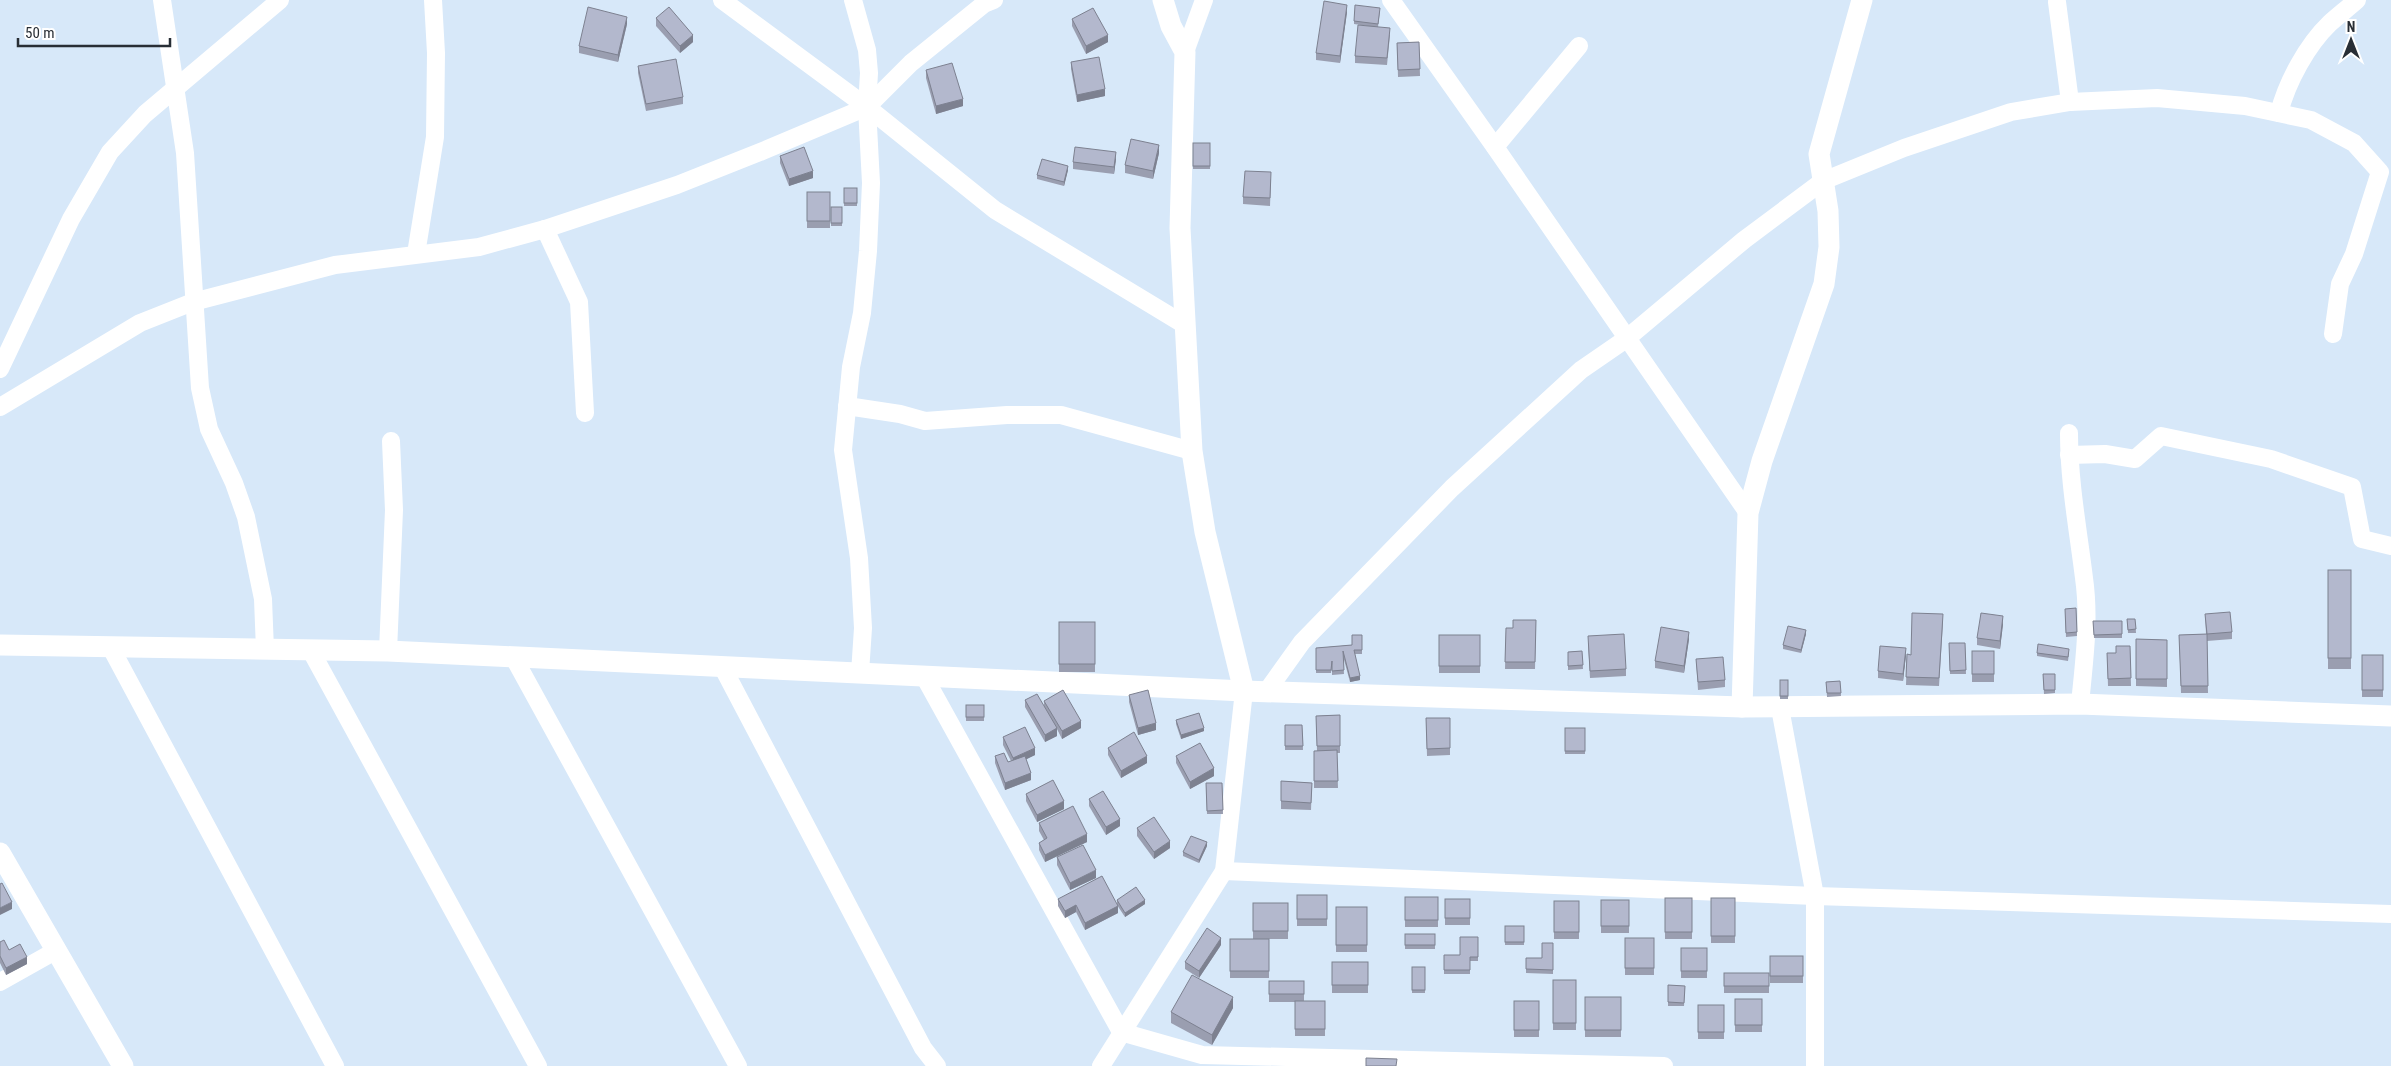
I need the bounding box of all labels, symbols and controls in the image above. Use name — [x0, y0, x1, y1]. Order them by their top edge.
scale bar — [18, 15, 170, 47]
north arrow — [2326, 15, 2376, 65]
text: N — [2347, 19, 2355, 35]
text: 50 m — [25, 24, 55, 42]

